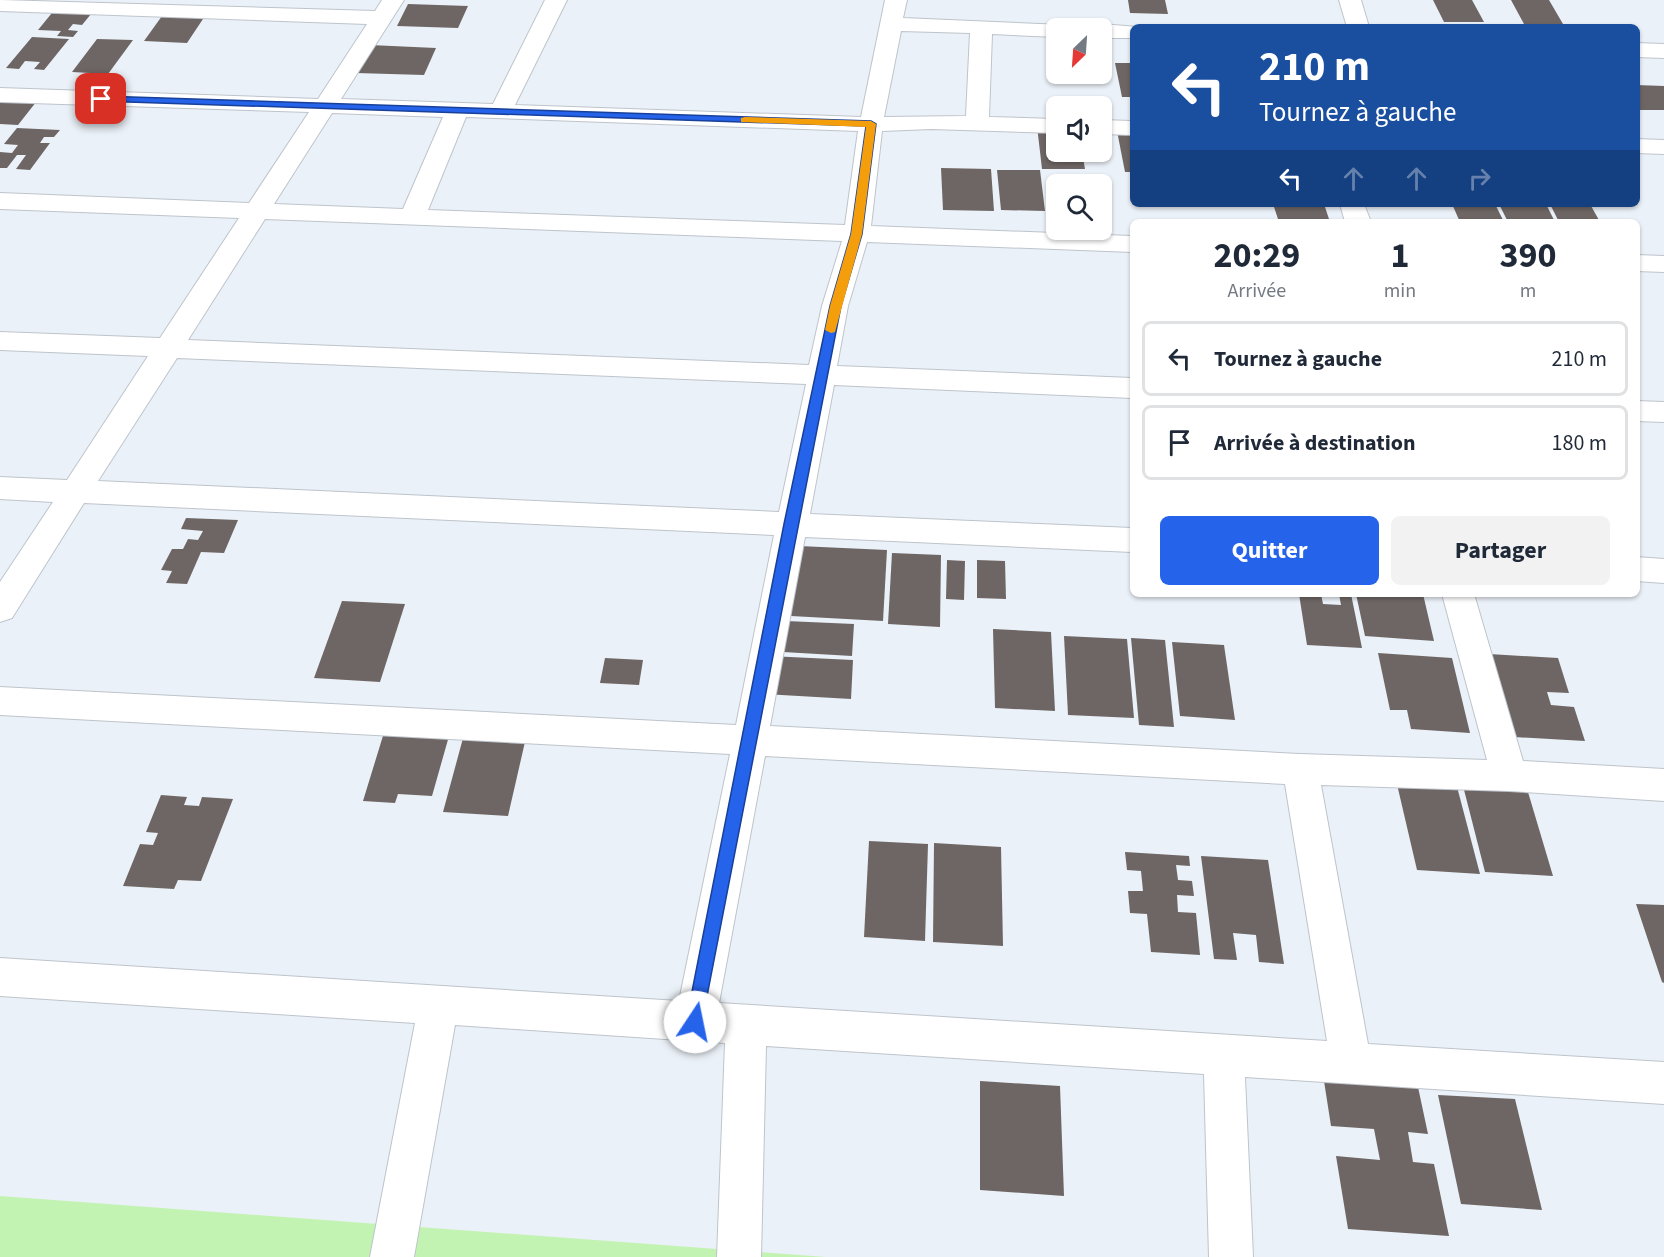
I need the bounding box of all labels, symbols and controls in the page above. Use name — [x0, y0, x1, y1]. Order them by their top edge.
north arrow — [1046, 18, 1112, 84]
map controls — [1046, 18, 1112, 240]
text: 210 m — [1259, 37, 1370, 97]
icon: left — [1160, 48, 1238, 126]
pin — [75, 73, 126, 124]
icon: arrive — [84, 82, 117, 115]
text: Tournez à gauche — [1259, 93, 1456, 132]
button: sound — [1046, 96, 1112, 162]
icon: left — [1274, 162, 1307, 195]
icon: ahead — [1337, 162, 1370, 195]
icon: ahead — [1400, 162, 1433, 195]
icon: right — [1463, 162, 1496, 195]
button: search — [1046, 174, 1112, 240]
text: 20:29 — [1213, 230, 1300, 281]
text: 1 — [1390, 230, 1409, 281]
text: 390 — [1500, 230, 1557, 281]
text: Arrivée — [1227, 277, 1286, 305]
text: min — [1384, 277, 1416, 305]
text: m — [1520, 277, 1536, 305]
icon: left — [1163, 342, 1196, 375]
text: Tournez à gauche — [1214, 343, 1382, 375]
text: 210 m — [1552, 343, 1607, 375]
icon: arrive — [1163, 426, 1196, 459]
text: Arrivée à destination — [1214, 427, 1416, 459]
text: 180 m — [1552, 427, 1607, 459]
button: Quitter — [1160, 516, 1379, 585]
button: Partager — [1391, 516, 1610, 585]
position arrow — [663, 990, 727, 1054]

